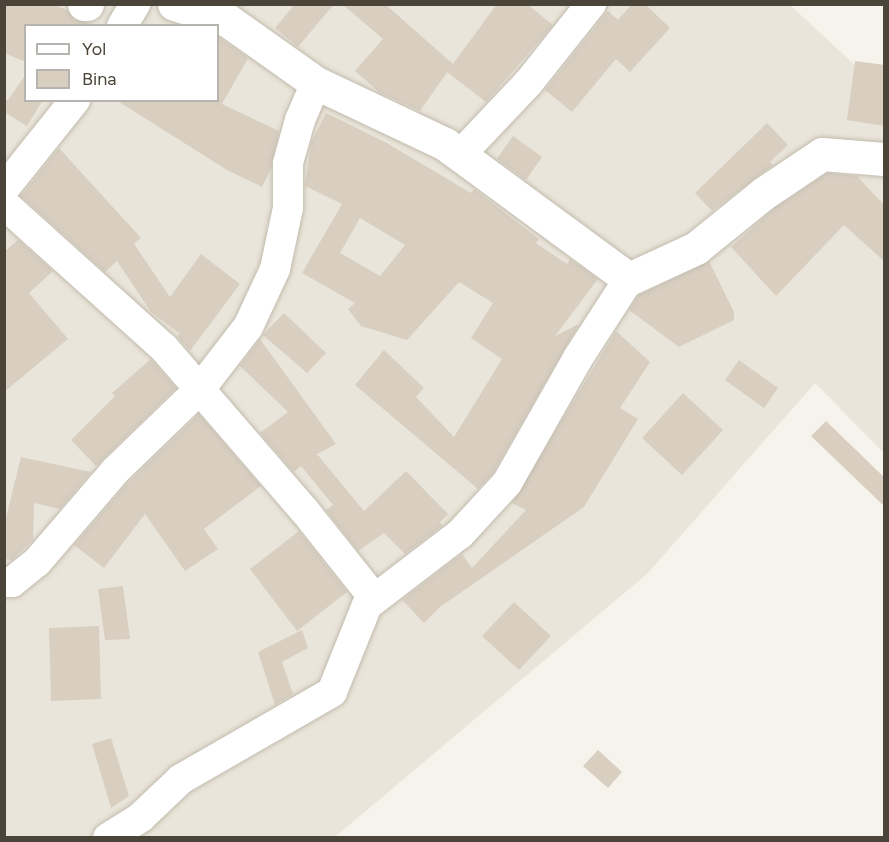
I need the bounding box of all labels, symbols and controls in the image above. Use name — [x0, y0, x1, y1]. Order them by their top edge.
legend — [24, 24, 219, 102]
text: Yol — [82, 38, 106, 60]
text: Bina — [82, 68, 116, 90]

